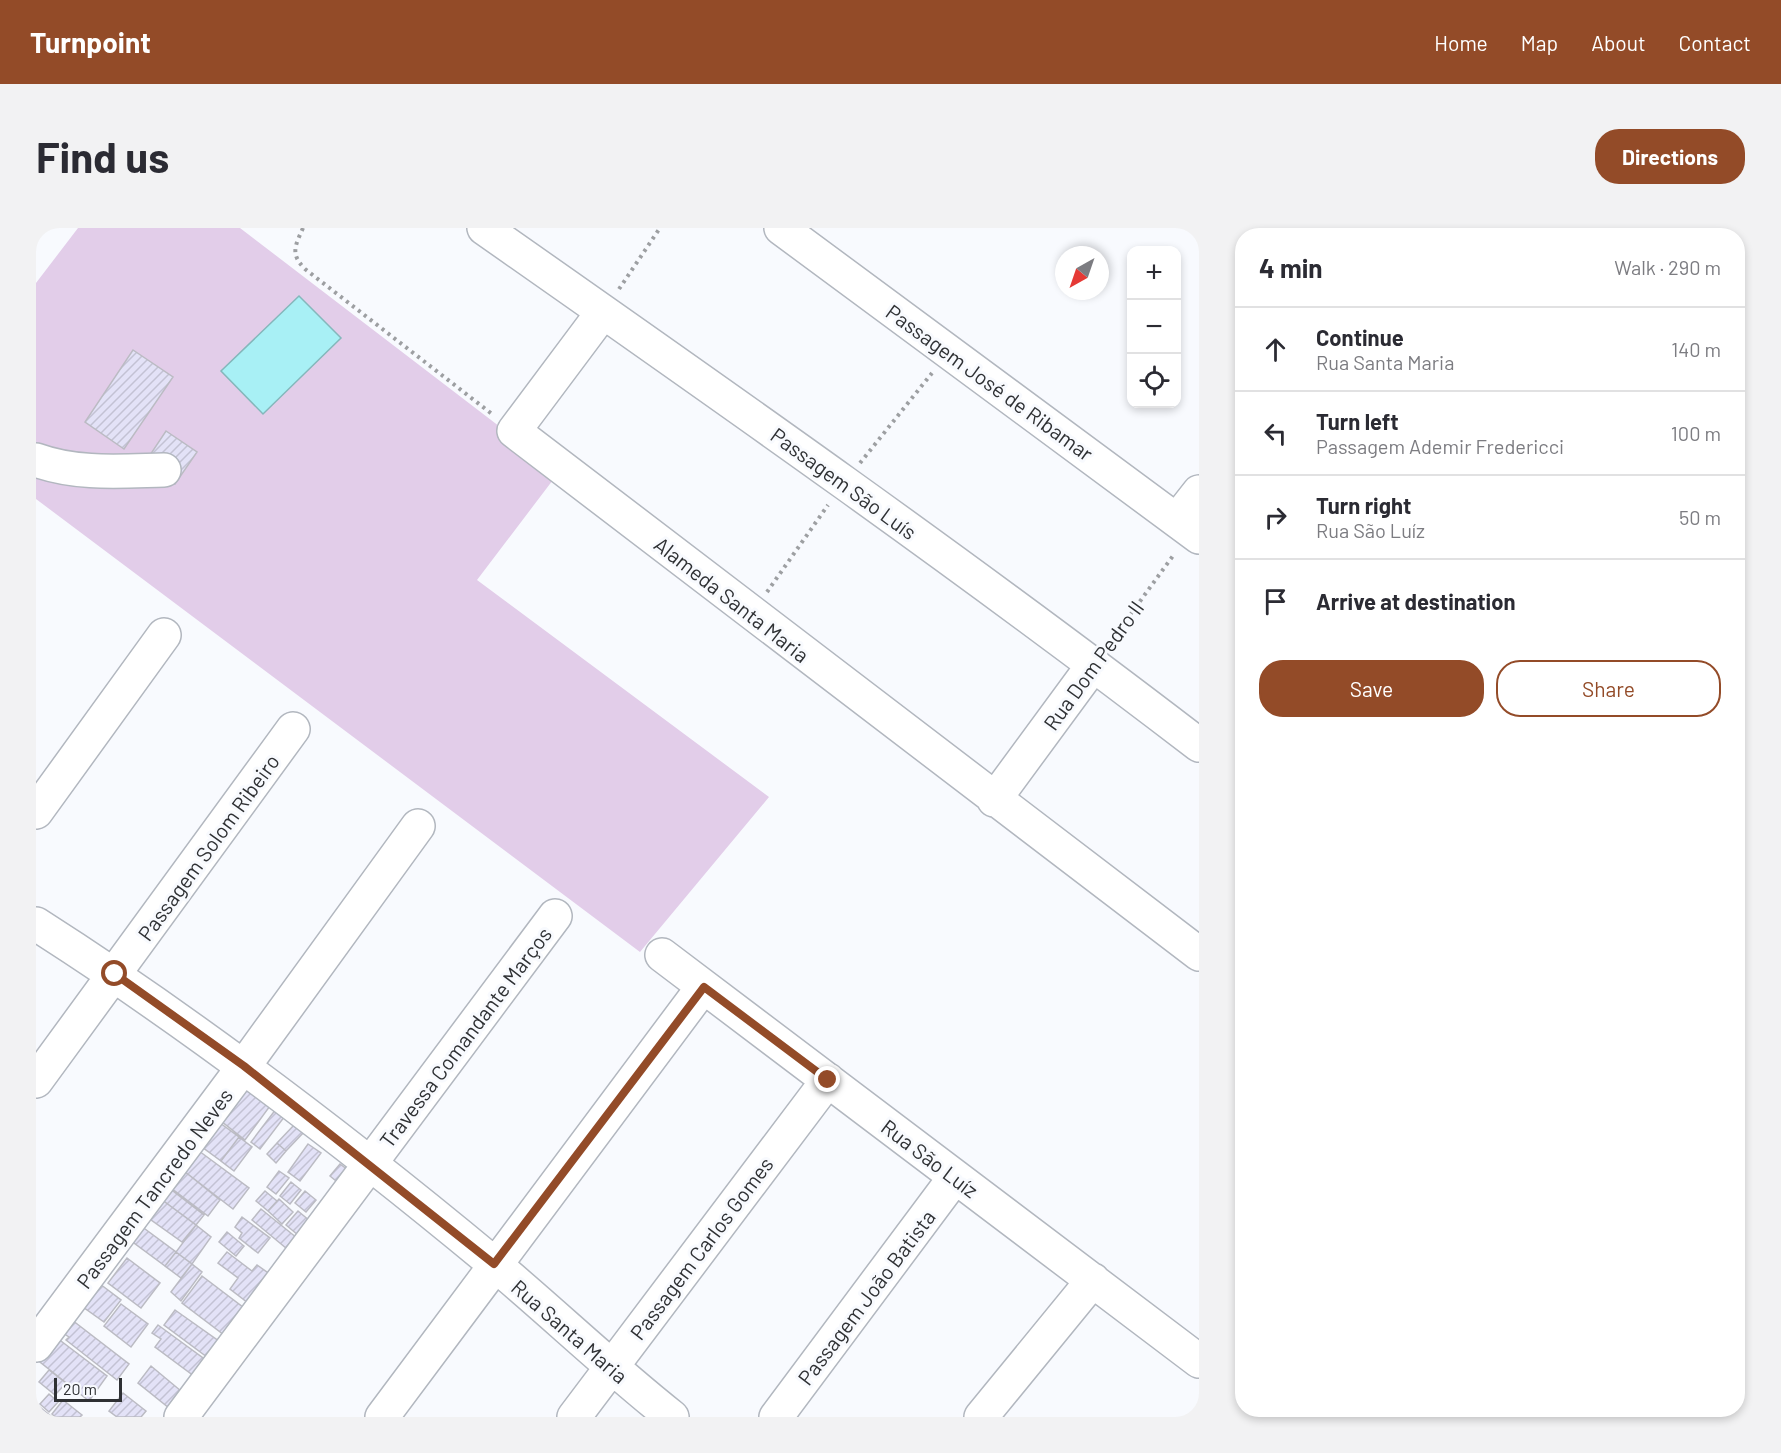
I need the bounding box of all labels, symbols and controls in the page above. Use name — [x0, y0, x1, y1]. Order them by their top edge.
text: Turnpoint — [30, 25, 151, 59]
text: Home — [1434, 30, 1488, 55]
text: Map — [1521, 30, 1558, 55]
text: About — [1591, 30, 1646, 55]
text: Contact — [1679, 30, 1751, 55]
button: Directions — [1595, 129, 1745, 184]
text: Find us — [36, 131, 169, 181]
north arrow — [1055, 246, 1109, 300]
map controls — [1127, 246, 1181, 408]
button: + — [1127, 246, 1181, 300]
text: 4 min — [1259, 252, 1323, 283]
text: Walk · 290 m — [1614, 255, 1721, 279]
street label: Passagem José de Ribamar — [882, 298, 1099, 466]
button: − — [1127, 300, 1181, 354]
text: Continue — [1316, 324, 1404, 350]
icon: ahead — [1259, 333, 1292, 366]
text: 140 m — [1671, 337, 1721, 361]
text: Rua Santa Maria — [1316, 350, 1454, 374]
button: locate — [1127, 354, 1181, 408]
text: Turn left — [1316, 408, 1399, 434]
icon: left — [1259, 417, 1292, 450]
text: 100 m — [1671, 421, 1721, 445]
street label: Passagem São Luís — [766, 422, 922, 544]
text: Passagem Ademir Fredericci — [1316, 434, 1564, 458]
text: Turn right — [1316, 492, 1411, 518]
icon: right — [1259, 501, 1292, 534]
text: 50 m — [1679, 505, 1721, 529]
text: Rua São Luíz — [1316, 518, 1425, 542]
street label: Alameda Santa Maria — [650, 531, 814, 667]
icon: arrive — [1259, 585, 1292, 618]
text: Arrive at destination — [1316, 588, 1515, 614]
street label: Rua Dom Pedro II — [1038, 595, 1148, 735]
button: Save — [1259, 660, 1484, 717]
button: Share — [1496, 660, 1721, 717]
street label: Passagem Solom Ribeiro — [132, 749, 284, 945]
street label: Travessa Comandante Marços — [374, 922, 556, 1152]
route start — [101, 960, 127, 986]
route end — [814, 1066, 840, 1092]
street label: Passagem Tancredo Neves — [71, 1083, 237, 1293]
street label: Rua São Luíz — [877, 1114, 983, 1202]
street label: Passagem Carlos Gomes — [624, 1152, 778, 1344]
street label: Passagem João Batista — [792, 1205, 940, 1389]
street label: Rua Santa Maria — [507, 1274, 633, 1388]
scale bar — [54, 1375, 122, 1402]
text: 20 m — [63, 1379, 97, 1398]

